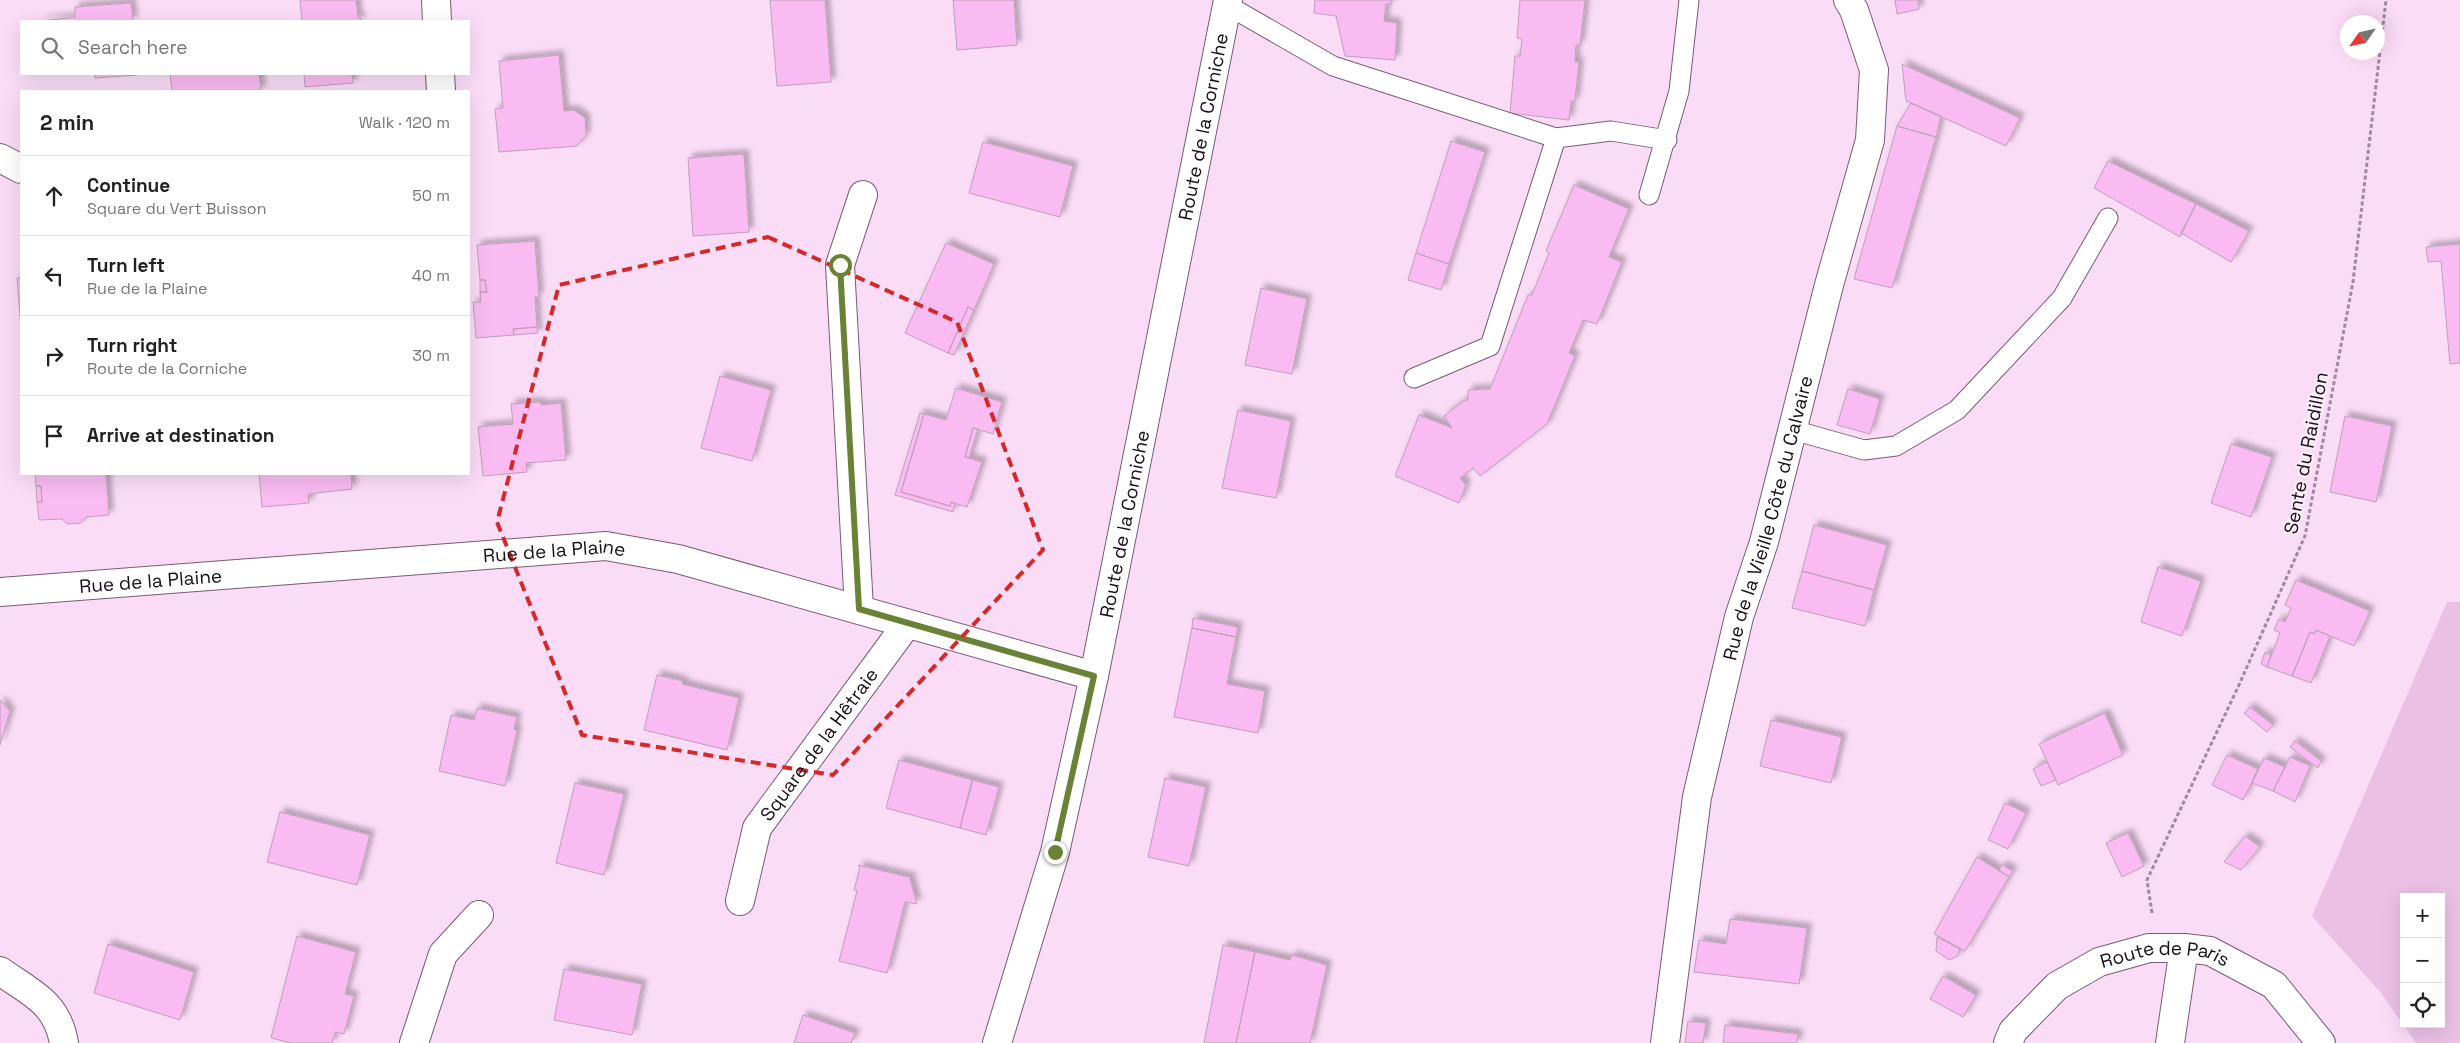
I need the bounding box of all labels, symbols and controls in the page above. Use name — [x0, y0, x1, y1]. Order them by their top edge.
north arrow — [2340, 15, 2385, 60]
search box — [20, 20, 470, 75]
street label: Route de la Corniche — [1172, 31, 1234, 222]
icon: search — [38, 34, 66, 62]
text: Search here — [78, 35, 188, 60]
text: 2 min — [40, 109, 94, 136]
text: Walk · 120 m — [359, 112, 450, 133]
text: Continue — [87, 173, 170, 198]
icon: ahead — [40, 182, 68, 210]
text: 50 m — [412, 185, 450, 206]
text: Square du Vert Buisson — [87, 198, 267, 219]
text: Turn left — [87, 253, 165, 278]
route start — [829, 254, 852, 277]
icon: left — [40, 262, 68, 290]
text: 40 m — [412, 265, 450, 286]
text: Rue de la Plaine — [87, 278, 208, 299]
text: Turn right — [87, 333, 177, 358]
icon: right — [40, 342, 68, 370]
text: 30 m — [412, 345, 450, 366]
text: Route de la Corniche — [87, 358, 247, 379]
street label: Sente du Raidillon — [2278, 370, 2334, 536]
street label: Rue de la Vieille Côte du Calvaire — [1717, 373, 1818, 663]
icon: arrive — [40, 422, 68, 450]
text: Arrive at destination — [87, 423, 275, 448]
street label: Route de la Corniche — [1093, 428, 1155, 620]
street label: Rue de la Plaine — [482, 533, 628, 568]
street label: Rue de la Plaine — [78, 563, 223, 598]
street label: Square de la Hêtraie — [754, 663, 883, 826]
route end — [1044, 841, 1067, 864]
map controls — [2400, 893, 2445, 1028]
button: + — [2400, 893, 2445, 938]
street label: Route de Paris — [2097, 935, 2234, 974]
button: − — [2400, 938, 2445, 983]
button: locate — [2400, 983, 2445, 1028]

